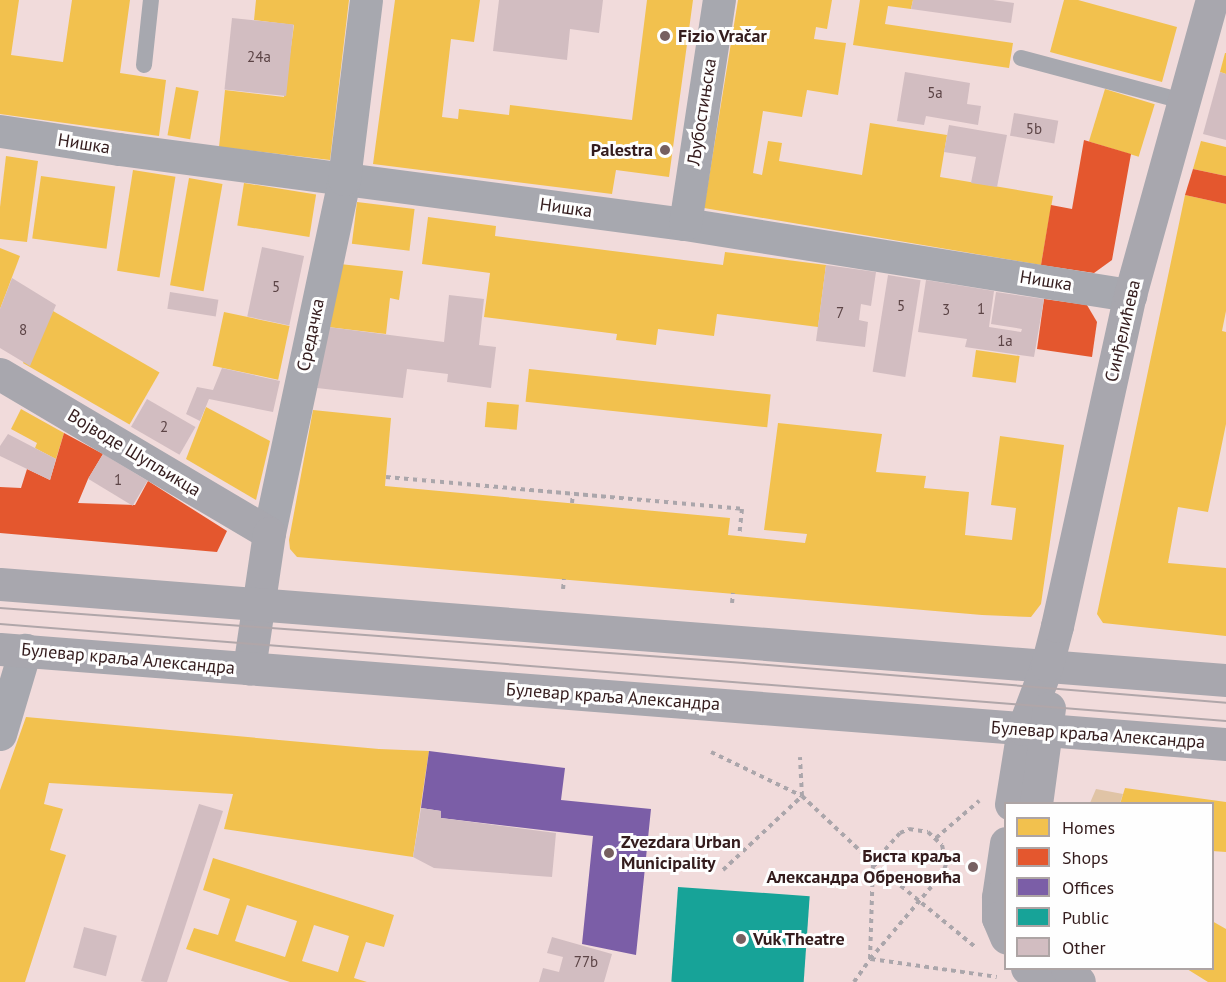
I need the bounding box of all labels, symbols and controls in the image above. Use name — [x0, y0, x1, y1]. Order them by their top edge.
place label: Fizio Vračar — [678, 25, 767, 47]
marker: Fizio Vračar — [656, 27, 674, 45]
house number: 24a — [247, 48, 271, 66]
street label: Љубостињска — [683, 57, 721, 167]
house number: 5a — [927, 84, 943, 102]
house number: 5b — [1026, 120, 1042, 138]
street label: Нишка — [56, 129, 112, 159]
place label: Palestra — [591, 139, 653, 161]
marker: Palestra — [658, 143, 672, 157]
street label: Нишка — [538, 194, 594, 222]
street label: Нишка — [1018, 266, 1074, 296]
house number: 5 — [272, 278, 280, 296]
street label: Синђелићева — [1101, 278, 1145, 384]
street label: Средачка — [293, 297, 329, 373]
house number: 5 — [897, 297, 905, 315]
house number: 1 — [977, 300, 985, 318]
house number: 3 — [942, 301, 950, 319]
house number: 7 — [836, 304, 844, 322]
house number: 8 — [19, 321, 27, 339]
house number: 1a — [997, 332, 1013, 350]
street label: Војводе Шупљикца — [64, 405, 204, 501]
house number: 2 — [160, 418, 168, 436]
house number: 1 — [114, 471, 122, 489]
street label: Булевар краља Александра — [20, 639, 236, 679]
street label: Булевар краља Александра — [505, 679, 721, 715]
street label: Булевар краља Александра — [990, 717, 1206, 753]
legend — [1004, 802, 1214, 970]
text: Homes — [1062, 816, 1115, 839]
place label: Zvezdara Urban Municipality — [621, 832, 741, 874]
marker: Zvezdara Urban Municipality — [602, 846, 616, 860]
place label: Биста краља Александра Обреновића — [766, 846, 961, 888]
text: Shops — [1062, 846, 1108, 869]
marker: Биста краља Александра Обреновића — [966, 860, 980, 874]
text: Offices — [1062, 876, 1114, 899]
text: Public — [1062, 906, 1109, 929]
place label: Vuk Theatre — [753, 928, 846, 950]
marker: Vuk Theatre — [734, 932, 748, 946]
text: Other — [1062, 936, 1106, 959]
house number: 77b — [574, 953, 598, 971]

